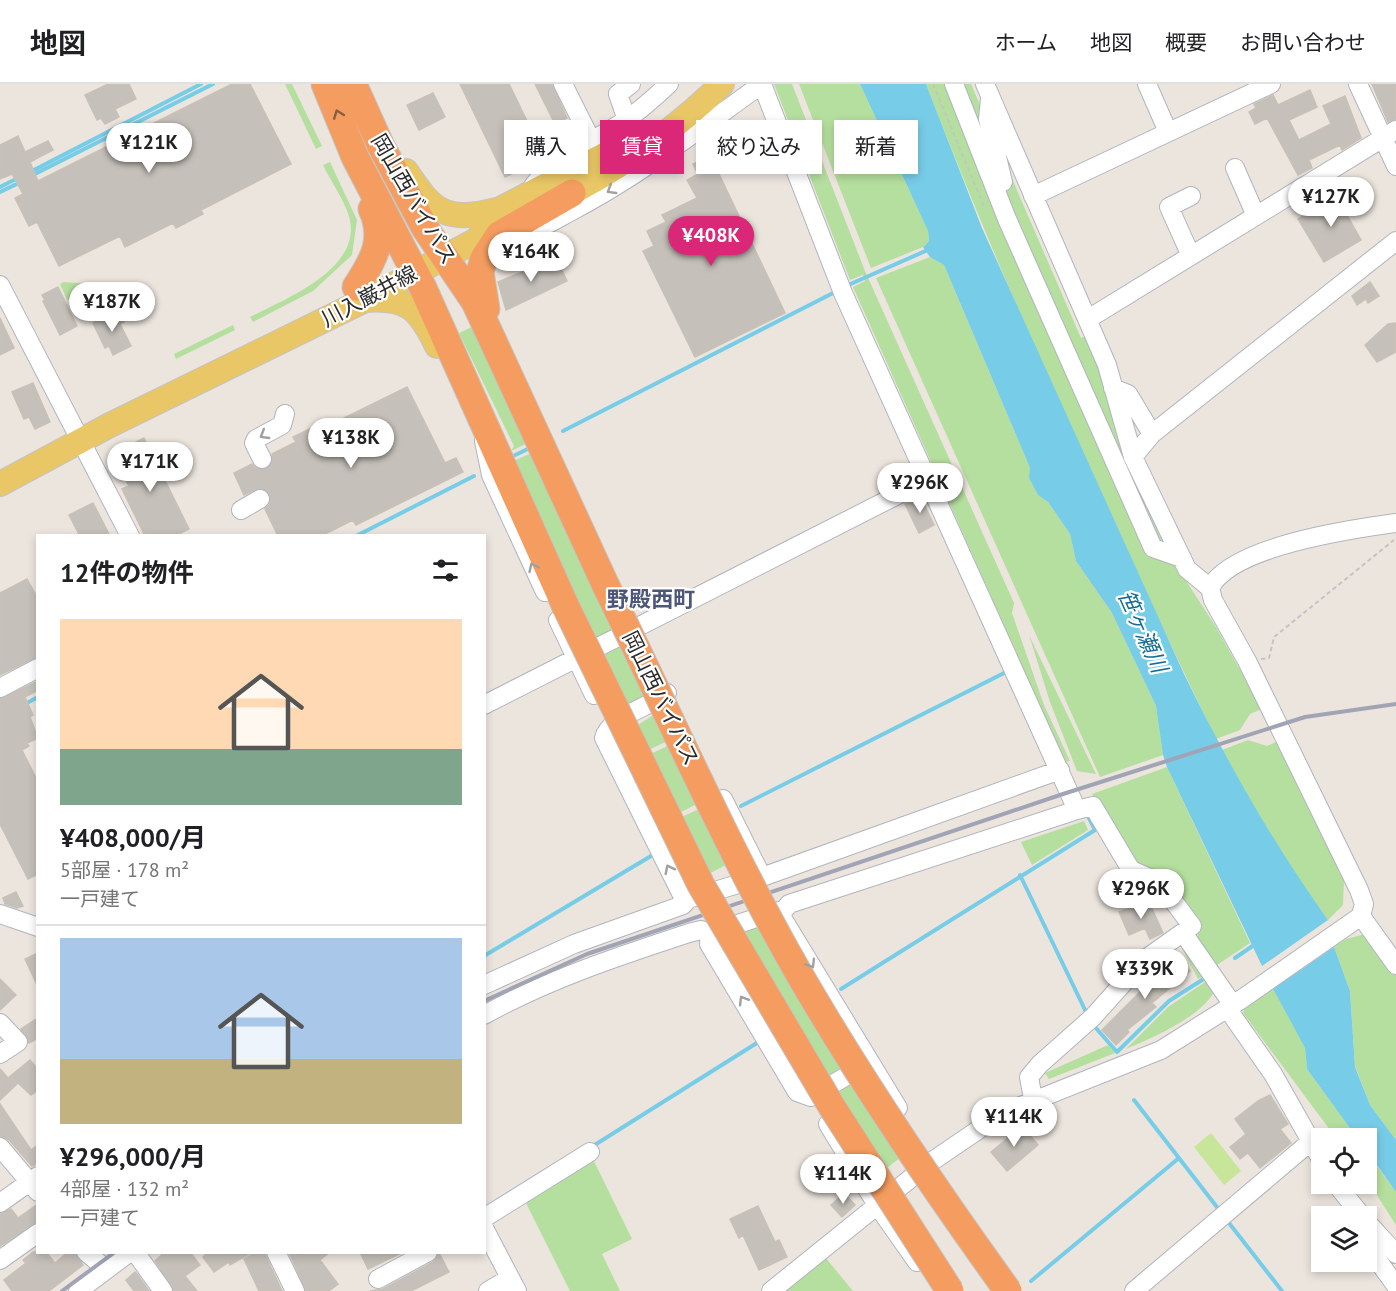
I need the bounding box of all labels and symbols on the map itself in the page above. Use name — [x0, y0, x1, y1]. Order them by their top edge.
one-way arrow — [333, 109, 345, 120]
pin: ¥121K — [107, 123, 191, 174]
street label: 岡山西バイパス — [366, 129, 462, 269]
pin: ¥127K — [1289, 177, 1373, 228]
one-way arrow — [607, 183, 617, 195]
pin: ¥408K — [669, 216, 753, 267]
pin: ¥164K — [489, 232, 573, 283]
street label: 川入巌井線 — [316, 259, 422, 333]
pin: ¥187K — [70, 282, 154, 333]
pin: ¥138K — [309, 418, 393, 469]
one-way arrow — [260, 427, 271, 438]
pin: ¥171K — [108, 442, 192, 493]
pin: ¥296K — [878, 463, 962, 514]
one-way arrow — [529, 563, 541, 574]
district label: 野殿西町 — [607, 585, 695, 613]
water label: 笹ヶ瀬川 — [1112, 585, 1174, 679]
street label: 岡山西バイパス — [617, 626, 705, 770]
one-way arrow — [664, 864, 676, 875]
pin: ¥296K — [1099, 869, 1183, 920]
pin: ¥339K — [1103, 949, 1187, 1000]
one-way arrow — [803, 958, 815, 968]
one-way arrow — [738, 996, 750, 1006]
pin: ¥114K — [972, 1097, 1056, 1148]
pin: ¥114K — [801, 1154, 885, 1205]

